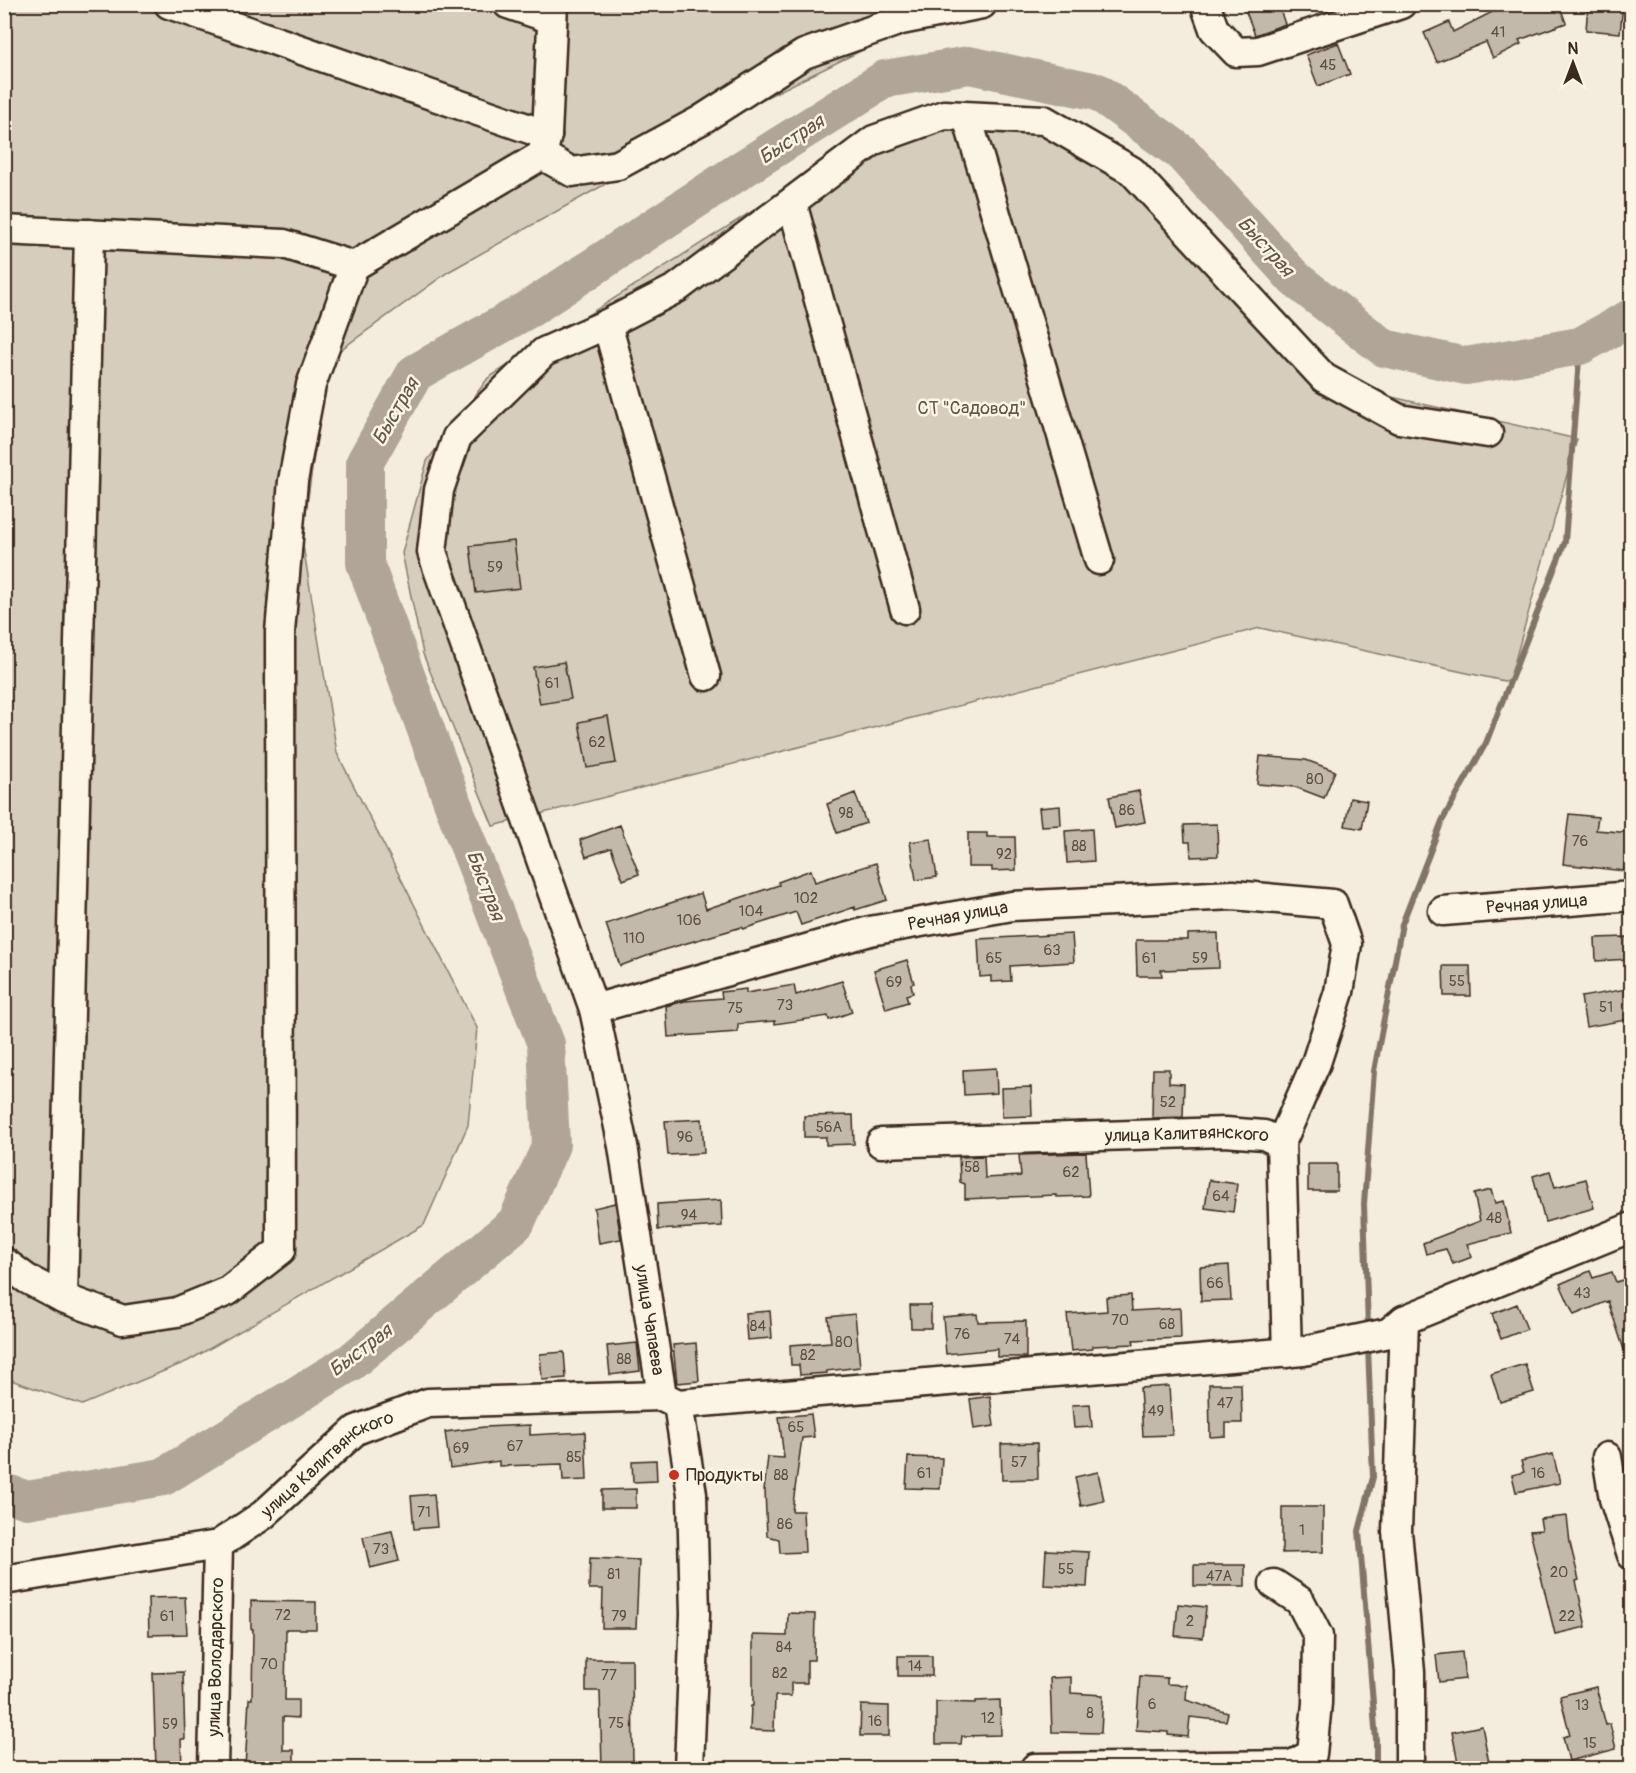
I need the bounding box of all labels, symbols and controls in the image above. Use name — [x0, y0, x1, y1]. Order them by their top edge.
house number: 41 — [1491, 23, 1505, 42]
north arrow — [1543, 33, 1603, 93]
text: N — [1568, 39, 1579, 59]
house number: 45 — [1320, 56, 1336, 75]
water label: Быстрая — [754, 108, 831, 170]
water label: Быстрая — [1232, 211, 1301, 284]
water label: Быстрая — [366, 371, 426, 449]
park label: СТ "Садовод" — [918, 397, 1026, 420]
house number: 59 — [487, 558, 503, 577]
house number: 61 — [545, 674, 559, 693]
house number: 62 — [588, 733, 606, 752]
house number: 80 — [1306, 770, 1324, 789]
house number: 86 — [1119, 801, 1135, 820]
house number: 98 — [838, 804, 854, 823]
house number: 76 — [1572, 832, 1588, 851]
house number: 88 — [1071, 837, 1087, 856]
house number: 92 — [996, 845, 1012, 864]
water label: Быстрая — [461, 847, 511, 926]
house number: 102 — [794, 889, 818, 908]
street label: Речная улица — [1485, 889, 1588, 920]
street label: Речная улица — [906, 896, 1010, 936]
house number: 104 — [739, 902, 764, 921]
house number: 106 — [677, 911, 701, 930]
house number: 110 — [623, 929, 645, 948]
house number: 63 — [1043, 941, 1061, 960]
house number: 65 — [986, 949, 1002, 968]
house number: 61 — [1142, 949, 1156, 968]
house number: 59 — [1192, 949, 1208, 968]
house number: 55 — [1449, 972, 1465, 991]
house number: 69 — [886, 973, 902, 992]
house number: 73 — [777, 996, 793, 1015]
house number: 51 — [1599, 998, 1613, 1017]
house number: 75 — [727, 999, 743, 1018]
house number: 52 — [1160, 1093, 1176, 1112]
house number: 56А — [816, 1118, 843, 1137]
street label: улица Калитвянского — [1103, 1121, 1270, 1148]
house number: 96 — [677, 1128, 693, 1147]
house number: 58 — [964, 1158, 980, 1177]
house number: 62 — [1062, 1163, 1080, 1182]
house number: 64 — [1212, 1187, 1230, 1206]
house number: 94 — [681, 1206, 698, 1225]
house number: 48 — [1486, 1209, 1503, 1228]
street label: улица Чапаева — [629, 1262, 670, 1377]
house number: 66 — [1206, 1274, 1224, 1293]
house number: 43 — [1573, 1284, 1591, 1303]
house number: 70 — [1111, 1311, 1129, 1330]
house number: 68 — [1159, 1315, 1176, 1334]
water label: Быстрая — [324, 1317, 399, 1382]
house number: 84 — [750, 1317, 766, 1336]
house number: 76 — [954, 1325, 970, 1344]
house number: 74 — [1004, 1330, 1021, 1349]
house number: 80 — [835, 1333, 853, 1352]
house number: 82 — [800, 1346, 816, 1365]
house number: 88 — [616, 1350, 632, 1369]
house number: 47 — [1217, 1394, 1233, 1413]
house number: 49 — [1148, 1402, 1164, 1421]
street label: улица Калитвянского — [256, 1406, 397, 1524]
house number: 65 — [788, 1418, 804, 1437]
house number: 67 — [507, 1437, 523, 1456]
house number: 69 — [453, 1439, 469, 1458]
house number: 85 — [566, 1448, 582, 1467]
house number: 57 — [1011, 1453, 1027, 1472]
place label: Продукты — [686, 1464, 763, 1487]
house number: 61 — [917, 1464, 931, 1483]
house number: 16 — [1531, 1464, 1545, 1483]
house number: 88 — [773, 1466, 789, 1485]
marker: Продукты — [667, 1468, 681, 1482]
house number: 71 — [417, 1503, 431, 1522]
house number: 86 — [777, 1515, 793, 1534]
house number: 1 — [1299, 1521, 1305, 1540]
house number: 73 — [373, 1540, 389, 1559]
house number: 55 — [1058, 1560, 1074, 1579]
house number: 20 — [1550, 1563, 1568, 1582]
house number: 81 — [607, 1565, 621, 1584]
house number: 47А — [1206, 1567, 1232, 1586]
street label: улица Володарского — [203, 1577, 229, 1738]
house number: 72 — [275, 1606, 291, 1625]
house number: 61 — [160, 1607, 174, 1626]
house number: 79 — [611, 1607, 627, 1626]
house number: 22 — [1559, 1607, 1575, 1626]
house number: 2 — [1186, 1612, 1194, 1631]
house number: 84 — [776, 1638, 792, 1657]
house number: 70 — [260, 1655, 278, 1674]
house number: 14 — [908, 1657, 923, 1676]
house number: 82 — [772, 1664, 788, 1683]
house number: 77 — [601, 1666, 617, 1685]
house number: 6 — [1148, 1695, 1156, 1714]
house number: 13 — [1575, 1696, 1589, 1715]
house number: 8 — [1086, 1704, 1094, 1723]
house number: 12 — [981, 1709, 995, 1728]
house number: 16 — [868, 1712, 882, 1731]
house number: 75 — [608, 1714, 624, 1733]
house number: 59 — [162, 1715, 178, 1734]
house number: 15 — [1583, 1734, 1597, 1753]

